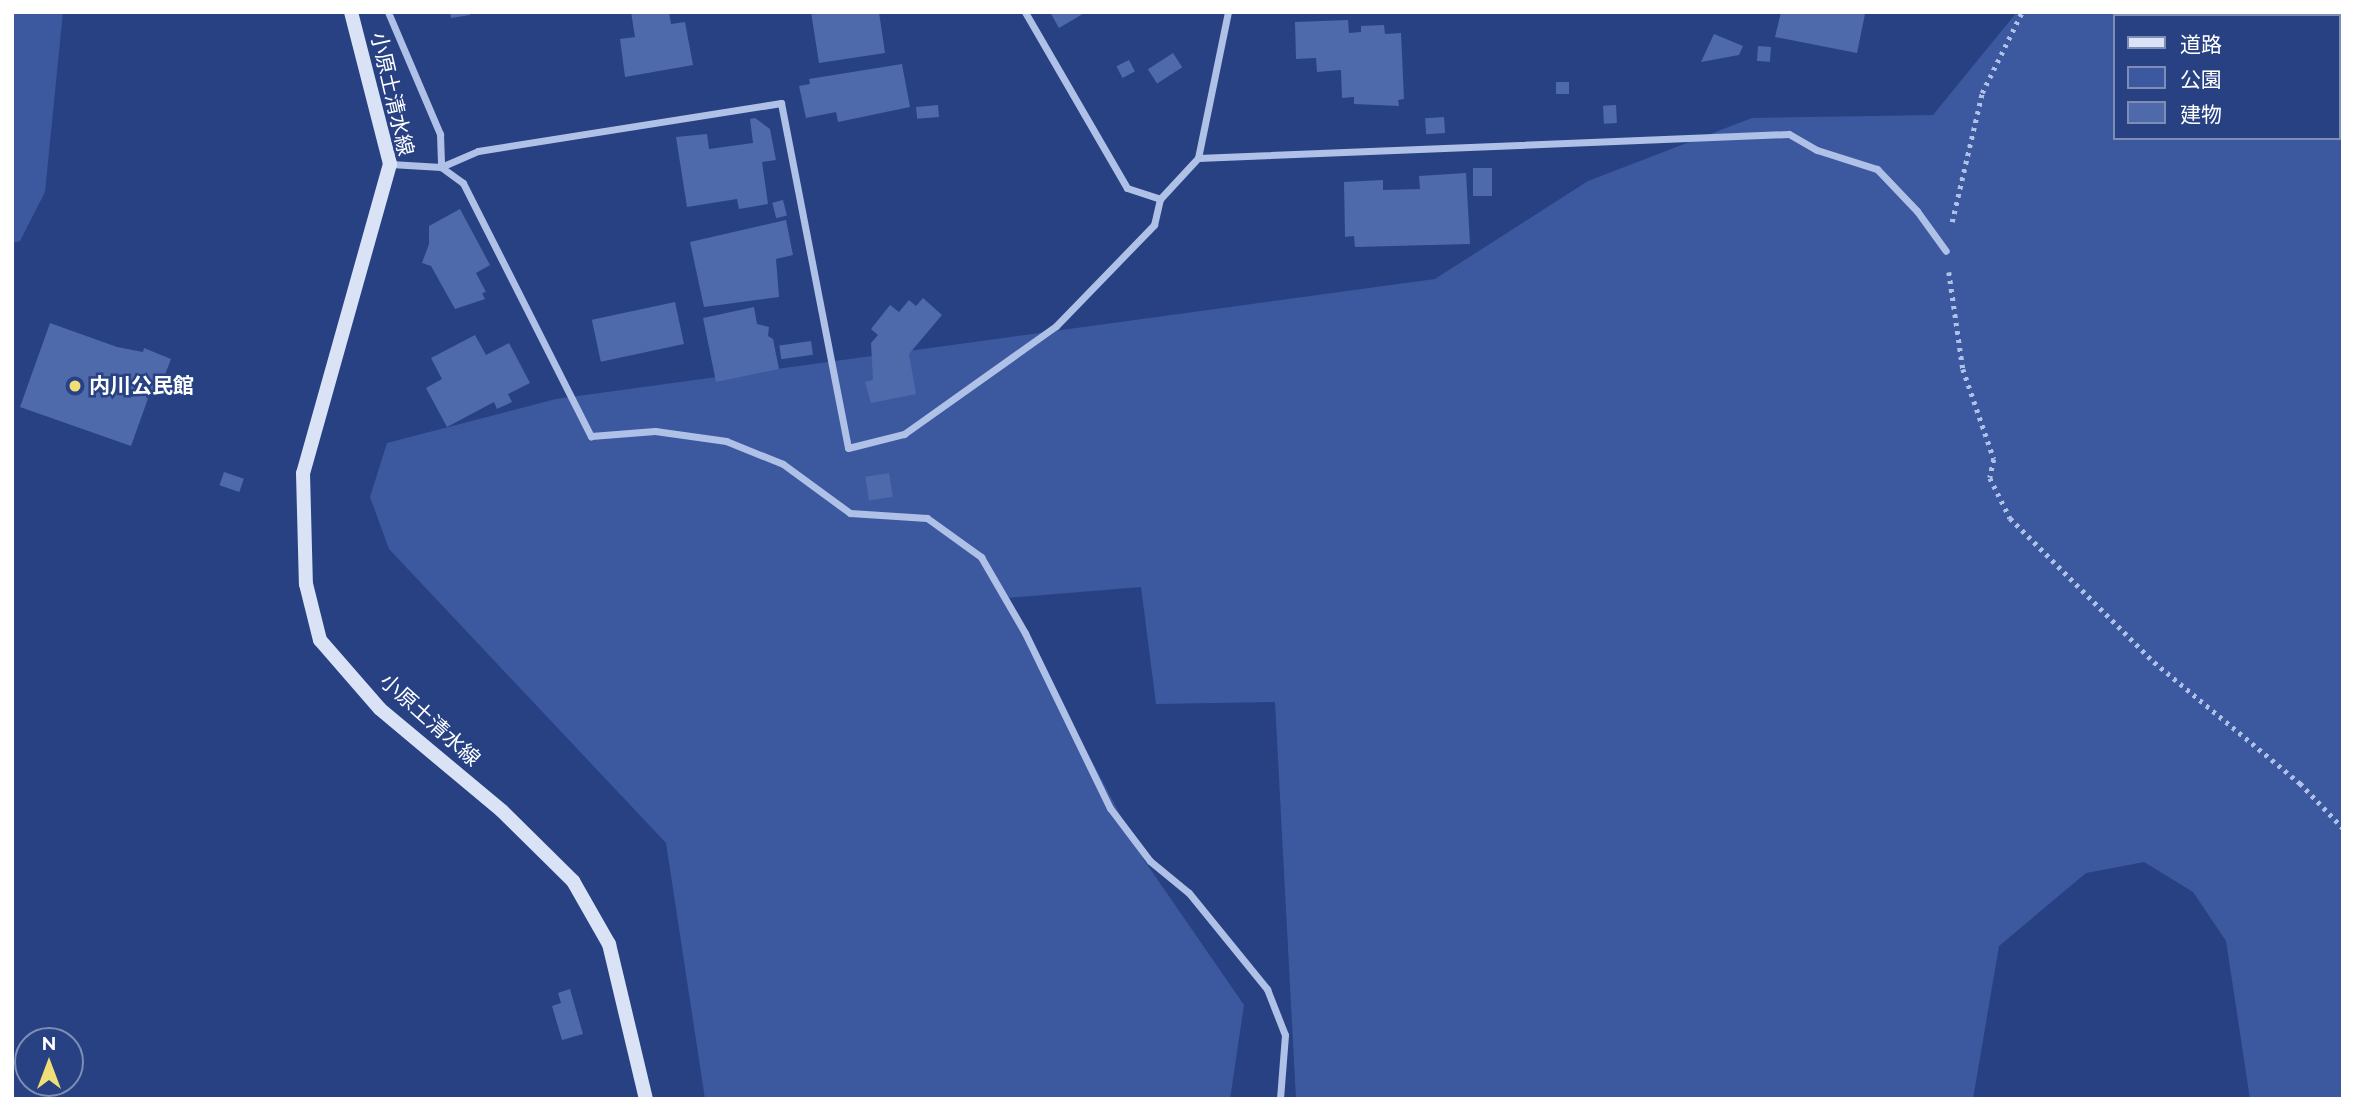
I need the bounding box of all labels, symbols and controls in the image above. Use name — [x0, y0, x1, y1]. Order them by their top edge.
legend — [2114, 14, 2341, 140]
street label: 小原土清水線 — [366, 30, 418, 158]
text: 道路 — [2180, 32, 2222, 57]
text: 公園 — [2180, 67, 2222, 92]
text: 建物 — [2180, 102, 2222, 127]
place label: 内川公民館 — [89, 373, 194, 399]
marker: 内川公民館 — [67, 378, 83, 394]
street label: 小原土清水線 — [375, 668, 485, 772]
north arrow — [14, 1027, 84, 1097]
text: N — [42, 1032, 56, 1054]

